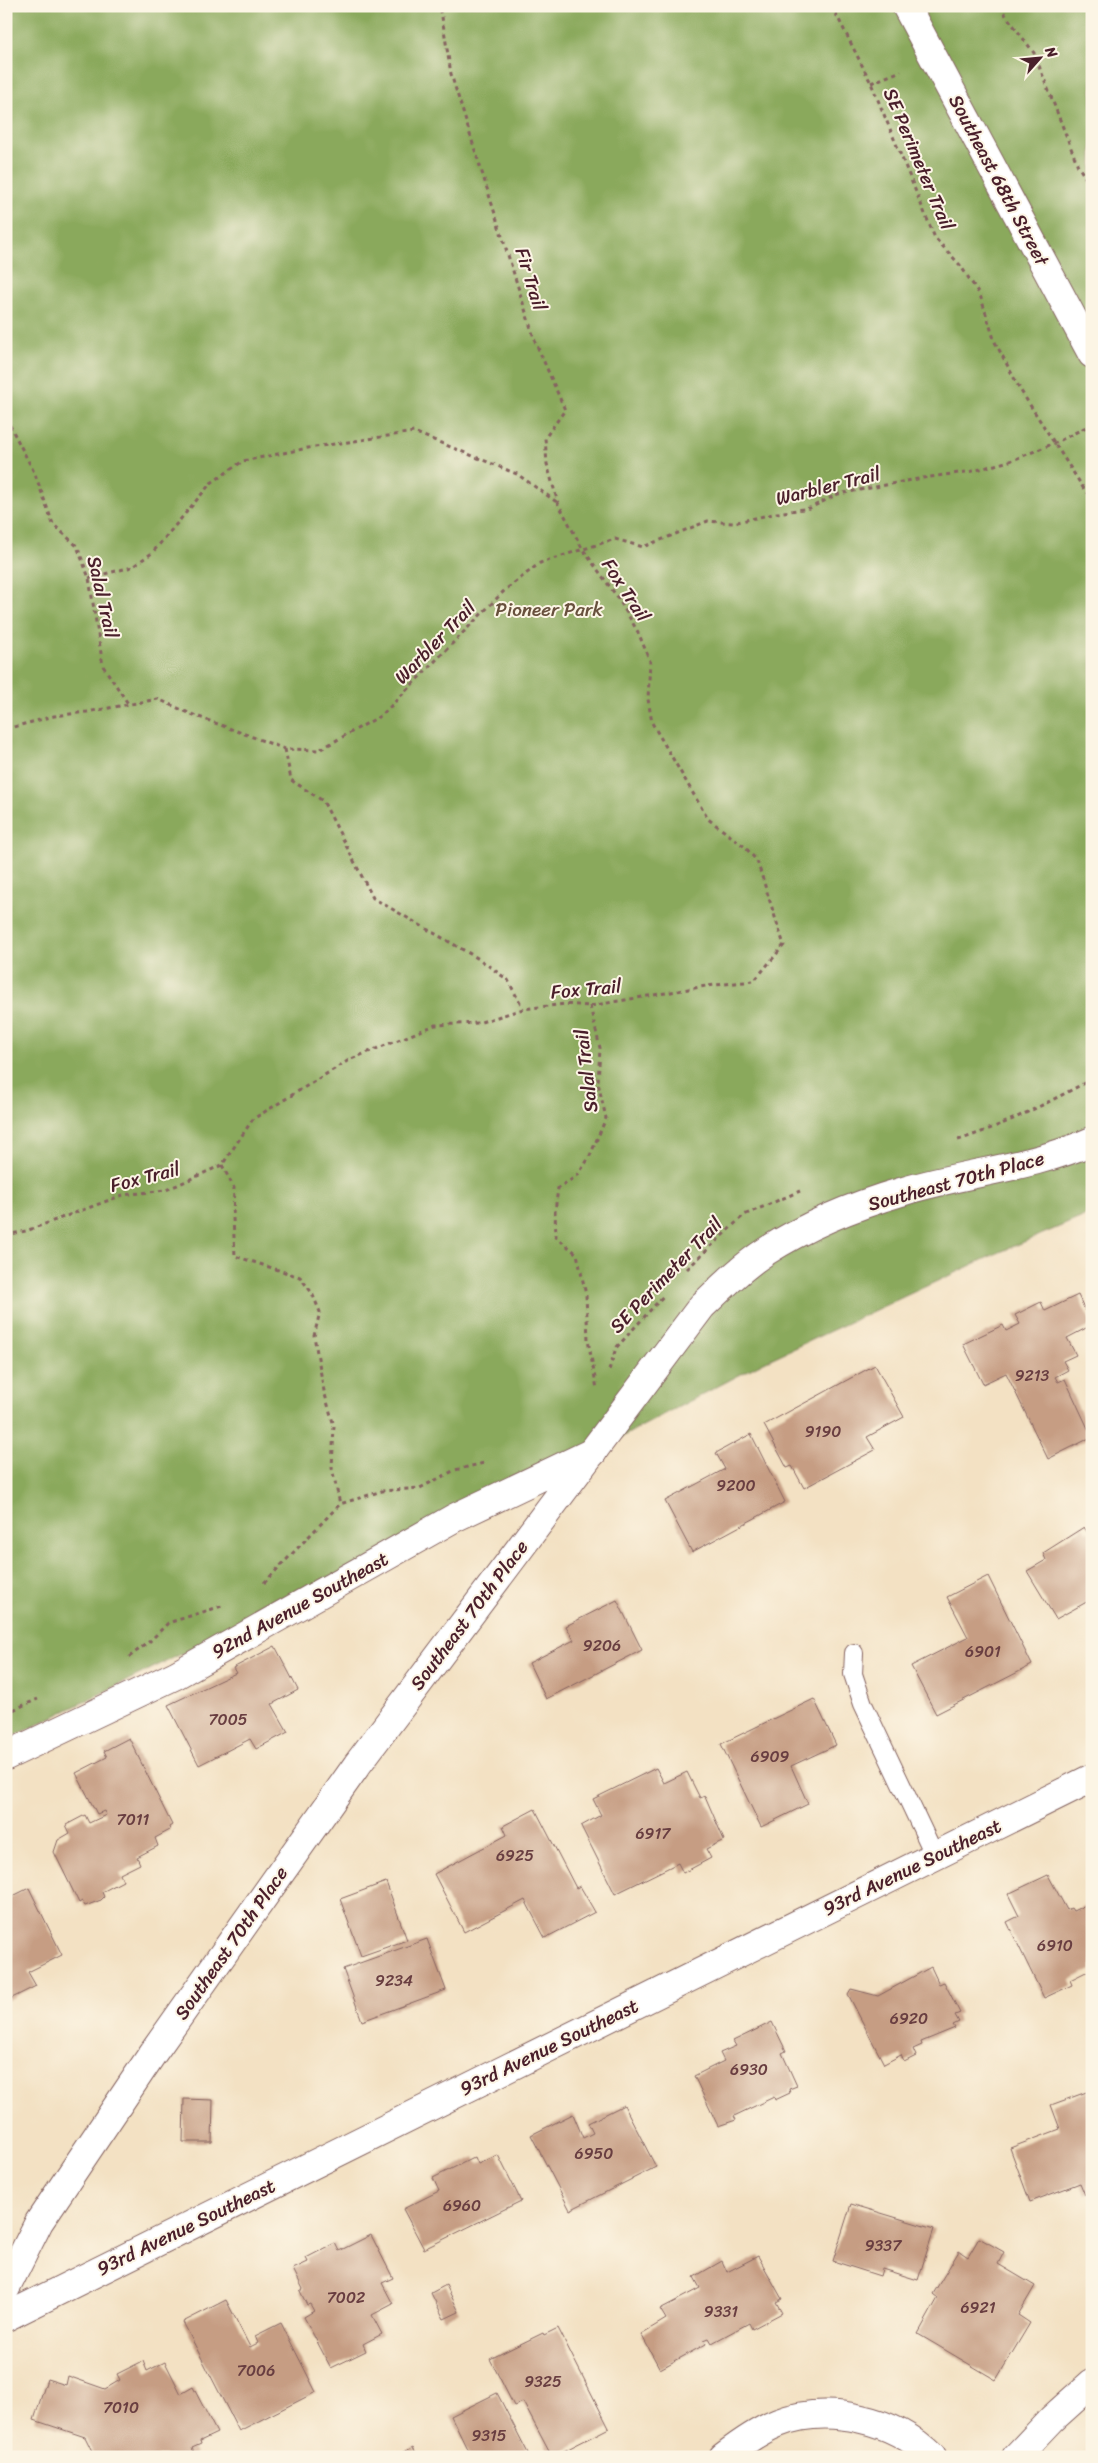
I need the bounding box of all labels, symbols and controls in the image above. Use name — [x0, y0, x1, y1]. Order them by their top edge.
north arrow — [1016, 32, 1066, 82]
text: N — [1037, 41, 1065, 63]
street label: SE Perimeter Trail — [874, 83, 964, 236]
street label: Southeast 68th Street — [940, 88, 1059, 273]
street label: Fir Trail — [506, 243, 556, 315]
street label: Warbler Trail — [772, 457, 884, 515]
street label: Fox Trail — [593, 551, 659, 629]
street label: Salal Trail — [78, 553, 129, 642]
street label: Warbler Trail — [386, 592, 484, 692]
park label: Pioneer Park — [495, 593, 604, 626]
street label: Fox Trail — [549, 969, 623, 1009]
street label: Salal Trail — [564, 1027, 607, 1115]
street label: Southeast 70th Place — [864, 1142, 1048, 1220]
street label: Fox Trail — [107, 1152, 184, 1202]
street label: SE Perimeter Trail — [601, 1208, 731, 1341]
house number: 9213 — [1015, 1361, 1050, 1390]
house number: 9190 — [805, 1417, 841, 1446]
house number: 9200 — [716, 1471, 756, 1500]
street label: Southeast 70th Place — [401, 1532, 537, 1697]
street label: 92nd Avenue Southeast — [205, 1543, 395, 1667]
house number: 9206 — [583, 1631, 621, 1660]
house number: 6901 — [965, 1637, 1001, 1666]
house number: 7005 — [208, 1705, 248, 1734]
house number: 6909 — [751, 1742, 790, 1771]
house number: 7011 — [117, 1805, 150, 1834]
street label: 93rd Avenue Southeast — [817, 1809, 1007, 1925]
house number: 6917 — [636, 1819, 671, 1848]
house number: 6925 — [496, 1841, 534, 1870]
street label: Southeast 70th Place — [165, 1859, 297, 2027]
house number: 6910 — [1037, 1931, 1073, 1960]
house number: 9234 — [375, 1966, 413, 1995]
street label: 93rd Avenue Southeast — [454, 1989, 644, 2105]
house number: 6920 — [890, 2004, 928, 2033]
house number: 6930 — [730, 2055, 768, 2084]
house number: 6950 — [575, 2139, 613, 2168]
street label: 93rd Avenue Southeast — [91, 2169, 281, 2285]
house number: 6960 — [443, 2191, 481, 2220]
house number: 9337 — [865, 2231, 902, 2260]
house number: 7002 — [327, 2283, 365, 2312]
house number: 6921 — [960, 2293, 996, 2322]
house number: 9331 — [704, 2297, 738, 2326]
house number: 7006 — [237, 2356, 275, 2385]
house number: 9325 — [524, 2367, 562, 2396]
house number: 7010 — [103, 2393, 139, 2422]
house number: 9315 — [471, 2421, 507, 2450]

